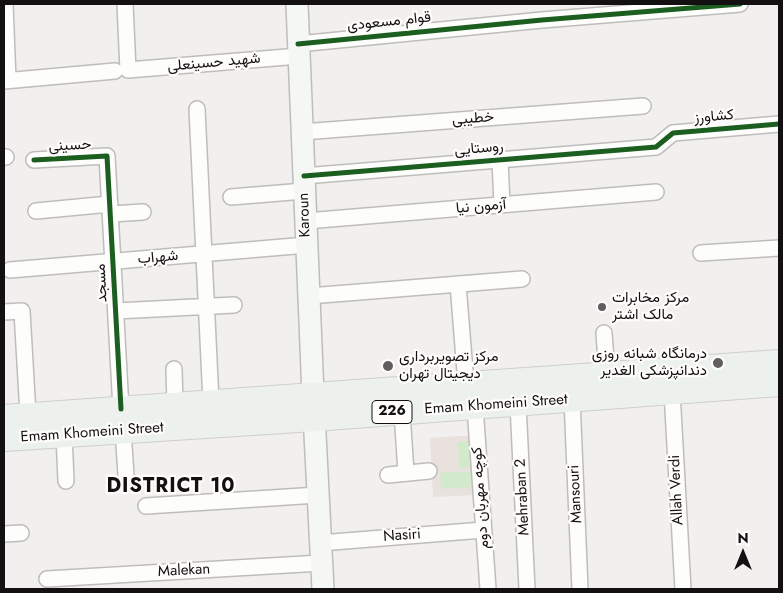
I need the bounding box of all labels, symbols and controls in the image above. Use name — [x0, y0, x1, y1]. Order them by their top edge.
street label: قوام مسعودی — [346, 9, 432, 35]
street label: شهید حسینعلی — [167, 50, 261, 76]
street label: کشاورز — [693, 106, 735, 128]
street label: خطیبی — [451, 109, 495, 129]
street label: حسینی — [48, 136, 92, 156]
street label: روستایی — [454, 138, 504, 160]
street label: Karoun — [295, 192, 315, 238]
street label: آزمون نیا — [455, 196, 507, 218]
street label: شهراب — [137, 247, 179, 269]
street label: مسجد — [92, 263, 112, 303]
place label: مرکز مخابرات مالک اشتر — [612, 289, 689, 324]
marker: مرکز مخابرات مالک اشتر — [596, 301, 608, 313]
place label: درمانگاه شبانه روزی دندانپزشکی الغدیر — [592, 345, 707, 380]
place label: مرکز تصویربرداری دیجیتال تهران — [399, 348, 499, 383]
marker: درمانگاه شبانه روزی دندانپزشکی الغدیر — [711, 356, 725, 370]
marker: مرکز تصویربرداری دیجیتال تهران — [381, 359, 395, 373]
street label: Emam Khomeini Street — [424, 391, 568, 419]
road number: 226 — [372, 401, 412, 424]
street label: Emam Khomeini Street — [20, 419, 164, 447]
street label: کوچه مهربان دوم — [468, 446, 494, 550]
street label: Allah Verdi — [666, 454, 688, 526]
street label: Mehraban 2 — [512, 458, 534, 536]
street label: Mansouri — [565, 464, 587, 524]
district label: DISTRICT 10 — [105, 475, 237, 499]
street label: Nasiri — [383, 526, 421, 546]
north arrow — [718, 528, 768, 578]
text: N — [737, 528, 749, 548]
street label: Malekan — [157, 561, 211, 581]

